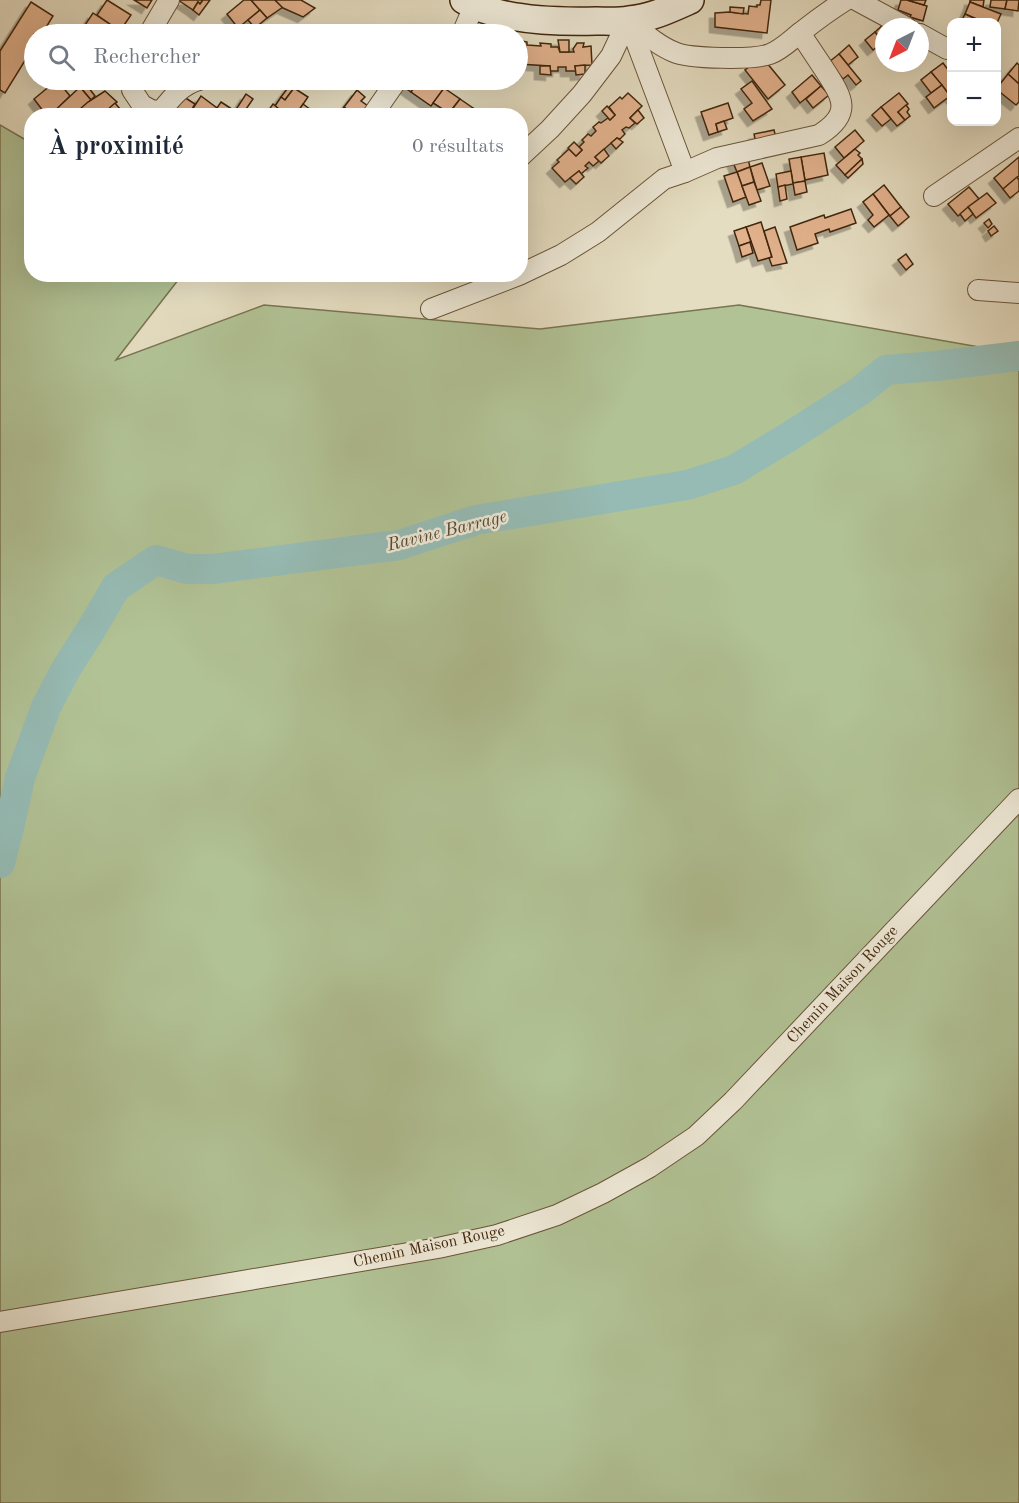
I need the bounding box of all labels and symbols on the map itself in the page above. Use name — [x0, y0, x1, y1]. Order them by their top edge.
north arrow — [875, 18, 929, 72]
water label: Ravine Barrage — [384, 507, 509, 555]
street label: Chemin Maison Rouge — [784, 923, 902, 1047]
street label: Chemin Maison Rouge — [352, 1223, 506, 1271]

